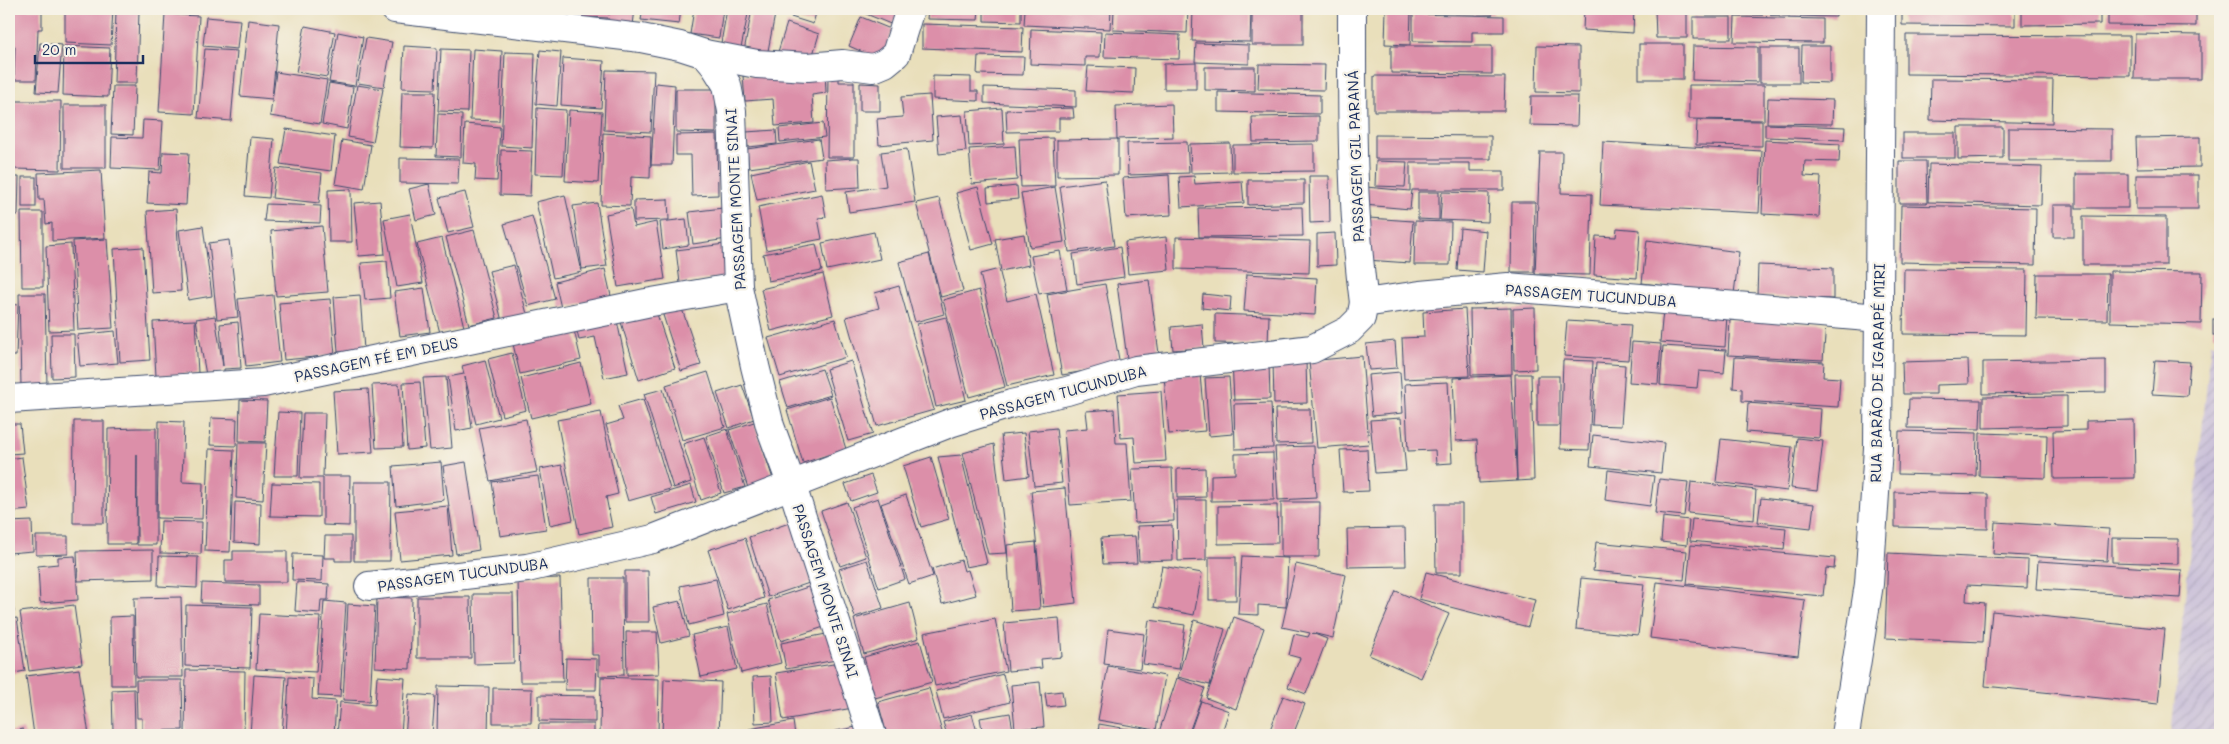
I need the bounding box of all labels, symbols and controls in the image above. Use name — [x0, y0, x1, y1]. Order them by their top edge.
scale bar — [35, 32, 142, 64]
text: 20 m — [42, 39, 76, 59]
street label: PASSAGEM GIL PARANÁ — [1342, 70, 1368, 242]
street label: PASSAGEM MONTE SINAI — [720, 107, 750, 290]
street label: RUA BARÃO DE IGARAPÉ MIRI — [1865, 263, 1889, 483]
street label: PASSAGEM TUCUNDUBA — [1504, 279, 1678, 311]
street label: PASSAGEM FÉ EM DEUS — [292, 332, 460, 386]
street label: PASSAGEM TUCUNDUBA — [977, 360, 1149, 424]
street label: PASSAGEM MONTE SINAI — [788, 501, 864, 681]
street label: PASSAGEM TUCUNDUBA — [376, 552, 550, 596]

